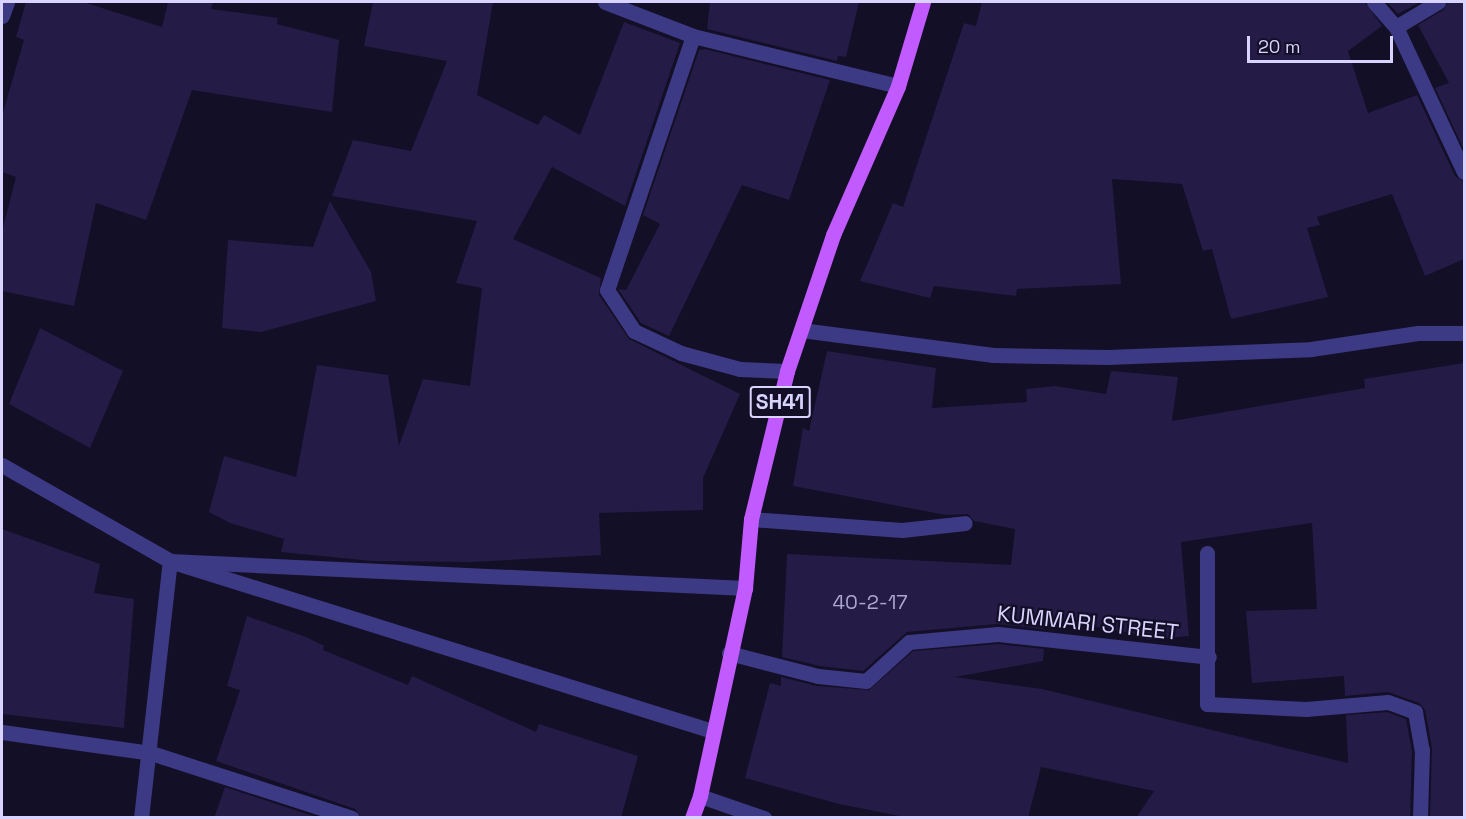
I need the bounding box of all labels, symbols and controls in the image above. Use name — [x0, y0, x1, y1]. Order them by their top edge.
scale bar — [1250, 24, 1396, 62]
text: 20 m — [1258, 35, 1301, 58]
road number: SH41 — [748, 384, 812, 420]
house number: 40-2-17 — [832, 590, 908, 614]
street label: KUMMARI STREET — [996, 600, 1180, 646]

